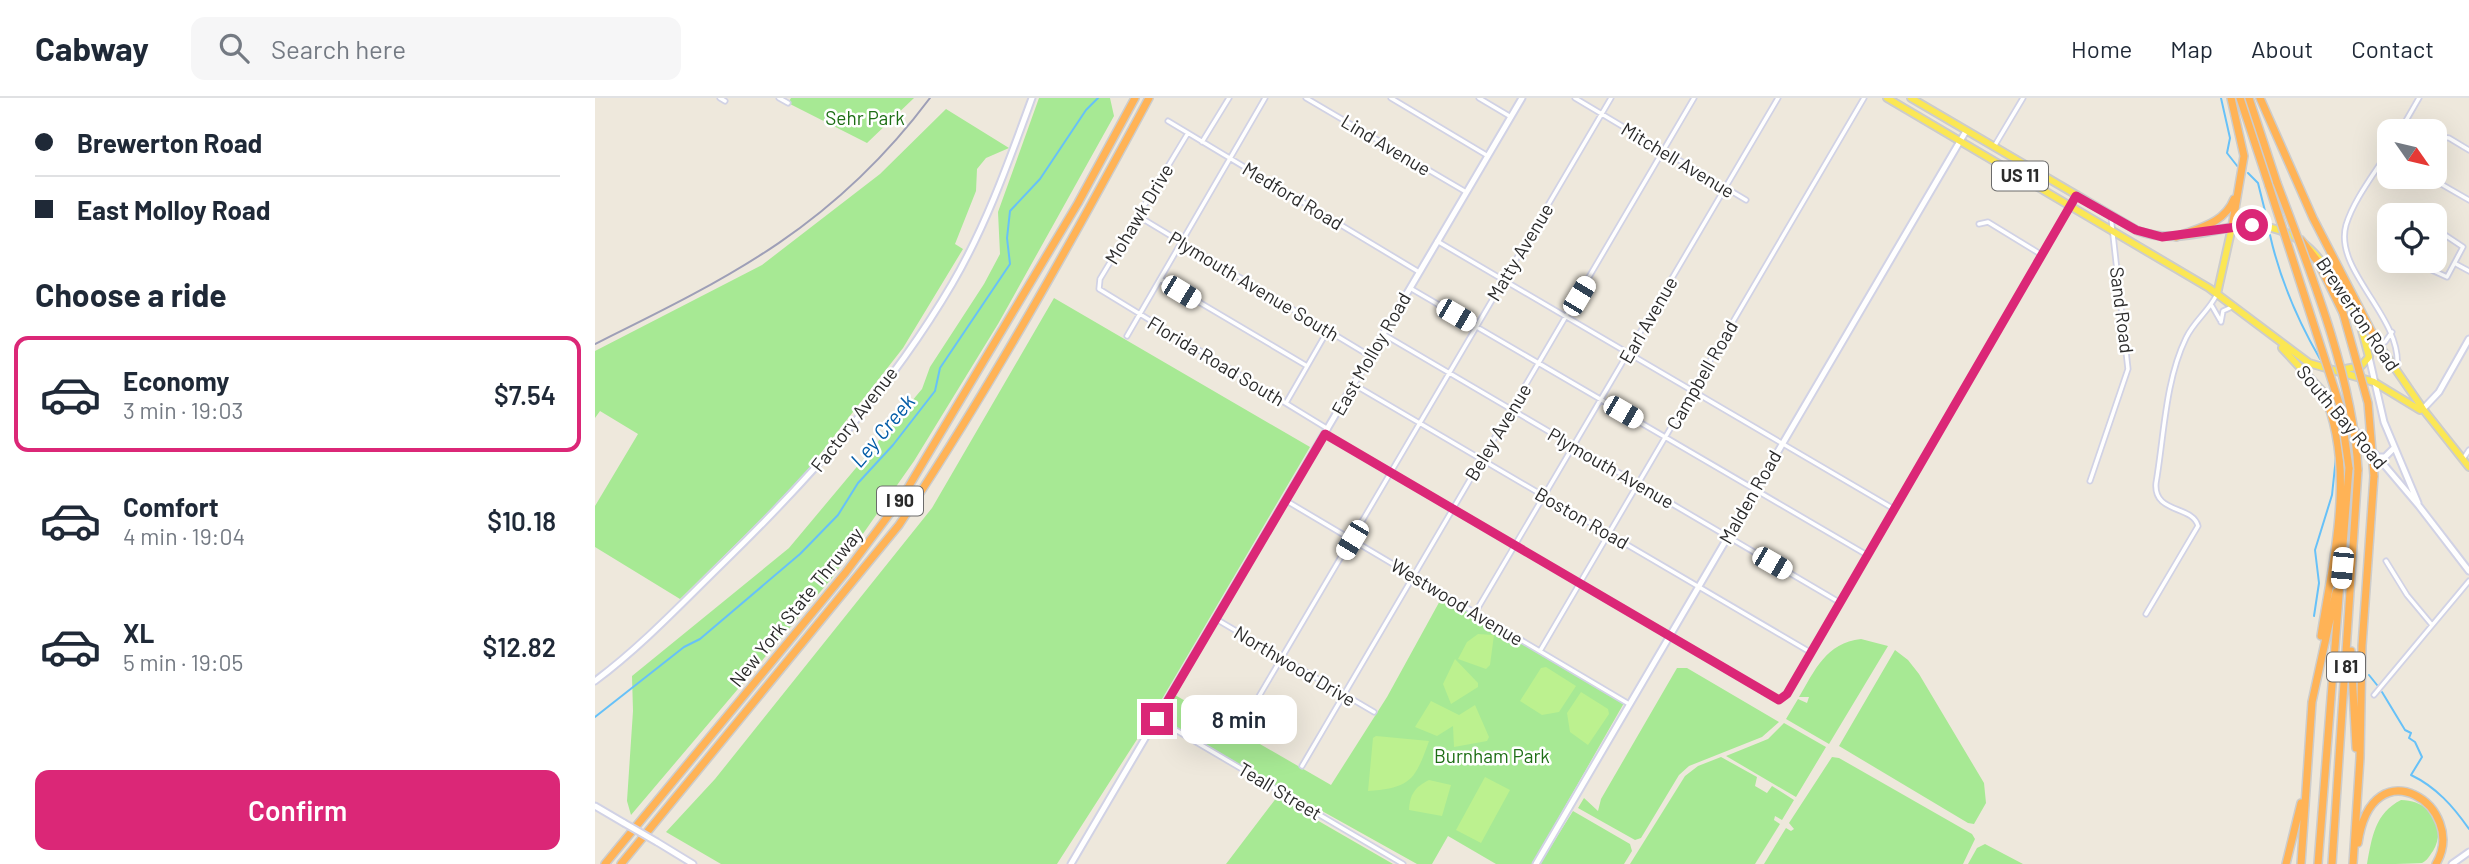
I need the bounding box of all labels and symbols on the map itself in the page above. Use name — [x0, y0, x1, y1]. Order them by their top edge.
park label: Sehr Park — [825, 106, 905, 129]
street label: Lind Avenue — [1337, 109, 1435, 180]
street label: Mitchell Avenue — [1617, 117, 1739, 202]
north arrow — [2377, 119, 2447, 189]
street label: Medford Road — [1239, 157, 1348, 235]
street label: Mohawk Drive — [1100, 159, 1178, 268]
road number: US 11 — [1992, 162, 2048, 190]
street label: Matty Avenue — [1481, 199, 1558, 305]
route start — [2236, 209, 2268, 241]
street label: Plymouth Avenue South — [1165, 226, 1344, 346]
street label: Brewerton Road — [2312, 252, 2405, 375]
street label: Sand Road — [2106, 265, 2139, 355]
car — [1158, 272, 1205, 312]
street label: Earl Avenue — [1613, 272, 1682, 367]
car — [1560, 273, 1599, 319]
street label: East Molloy Road — [1326, 288, 1415, 419]
car — [1433, 295, 1480, 335]
street label: Florida Road South — [1144, 311, 1289, 411]
street label: Campbell Road — [1661, 316, 1742, 433]
street label: South Bay Road — [2292, 360, 2393, 473]
street label: Factory Avenue — [805, 362, 902, 476]
street label: Beley Avenue — [1460, 379, 1536, 484]
water label: Ley Creek — [844, 388, 920, 471]
car — [1600, 392, 1647, 432]
street label: Plymouth Avenue — [1544, 422, 1678, 513]
street label: Malden Road — [1714, 446, 1786, 548]
street label: Boston Road — [1531, 481, 1633, 554]
road number: I 90 — [877, 486, 923, 516]
car — [1333, 517, 1372, 563]
street label: New York State Thruway — [724, 522, 867, 691]
car — [1749, 543, 1796, 583]
car — [2330, 546, 2355, 590]
street label: Westwood Avenue — [1387, 553, 1528, 650]
street label: Northwood Drive — [1230, 620, 1360, 711]
road number: I 81 — [2327, 652, 2365, 682]
callout: 8 min — [1181, 694, 1297, 744]
route end — [1141, 703, 1173, 735]
park label: Burnham Park — [1434, 744, 1550, 767]
street label: Teall Street — [1234, 757, 1326, 825]

